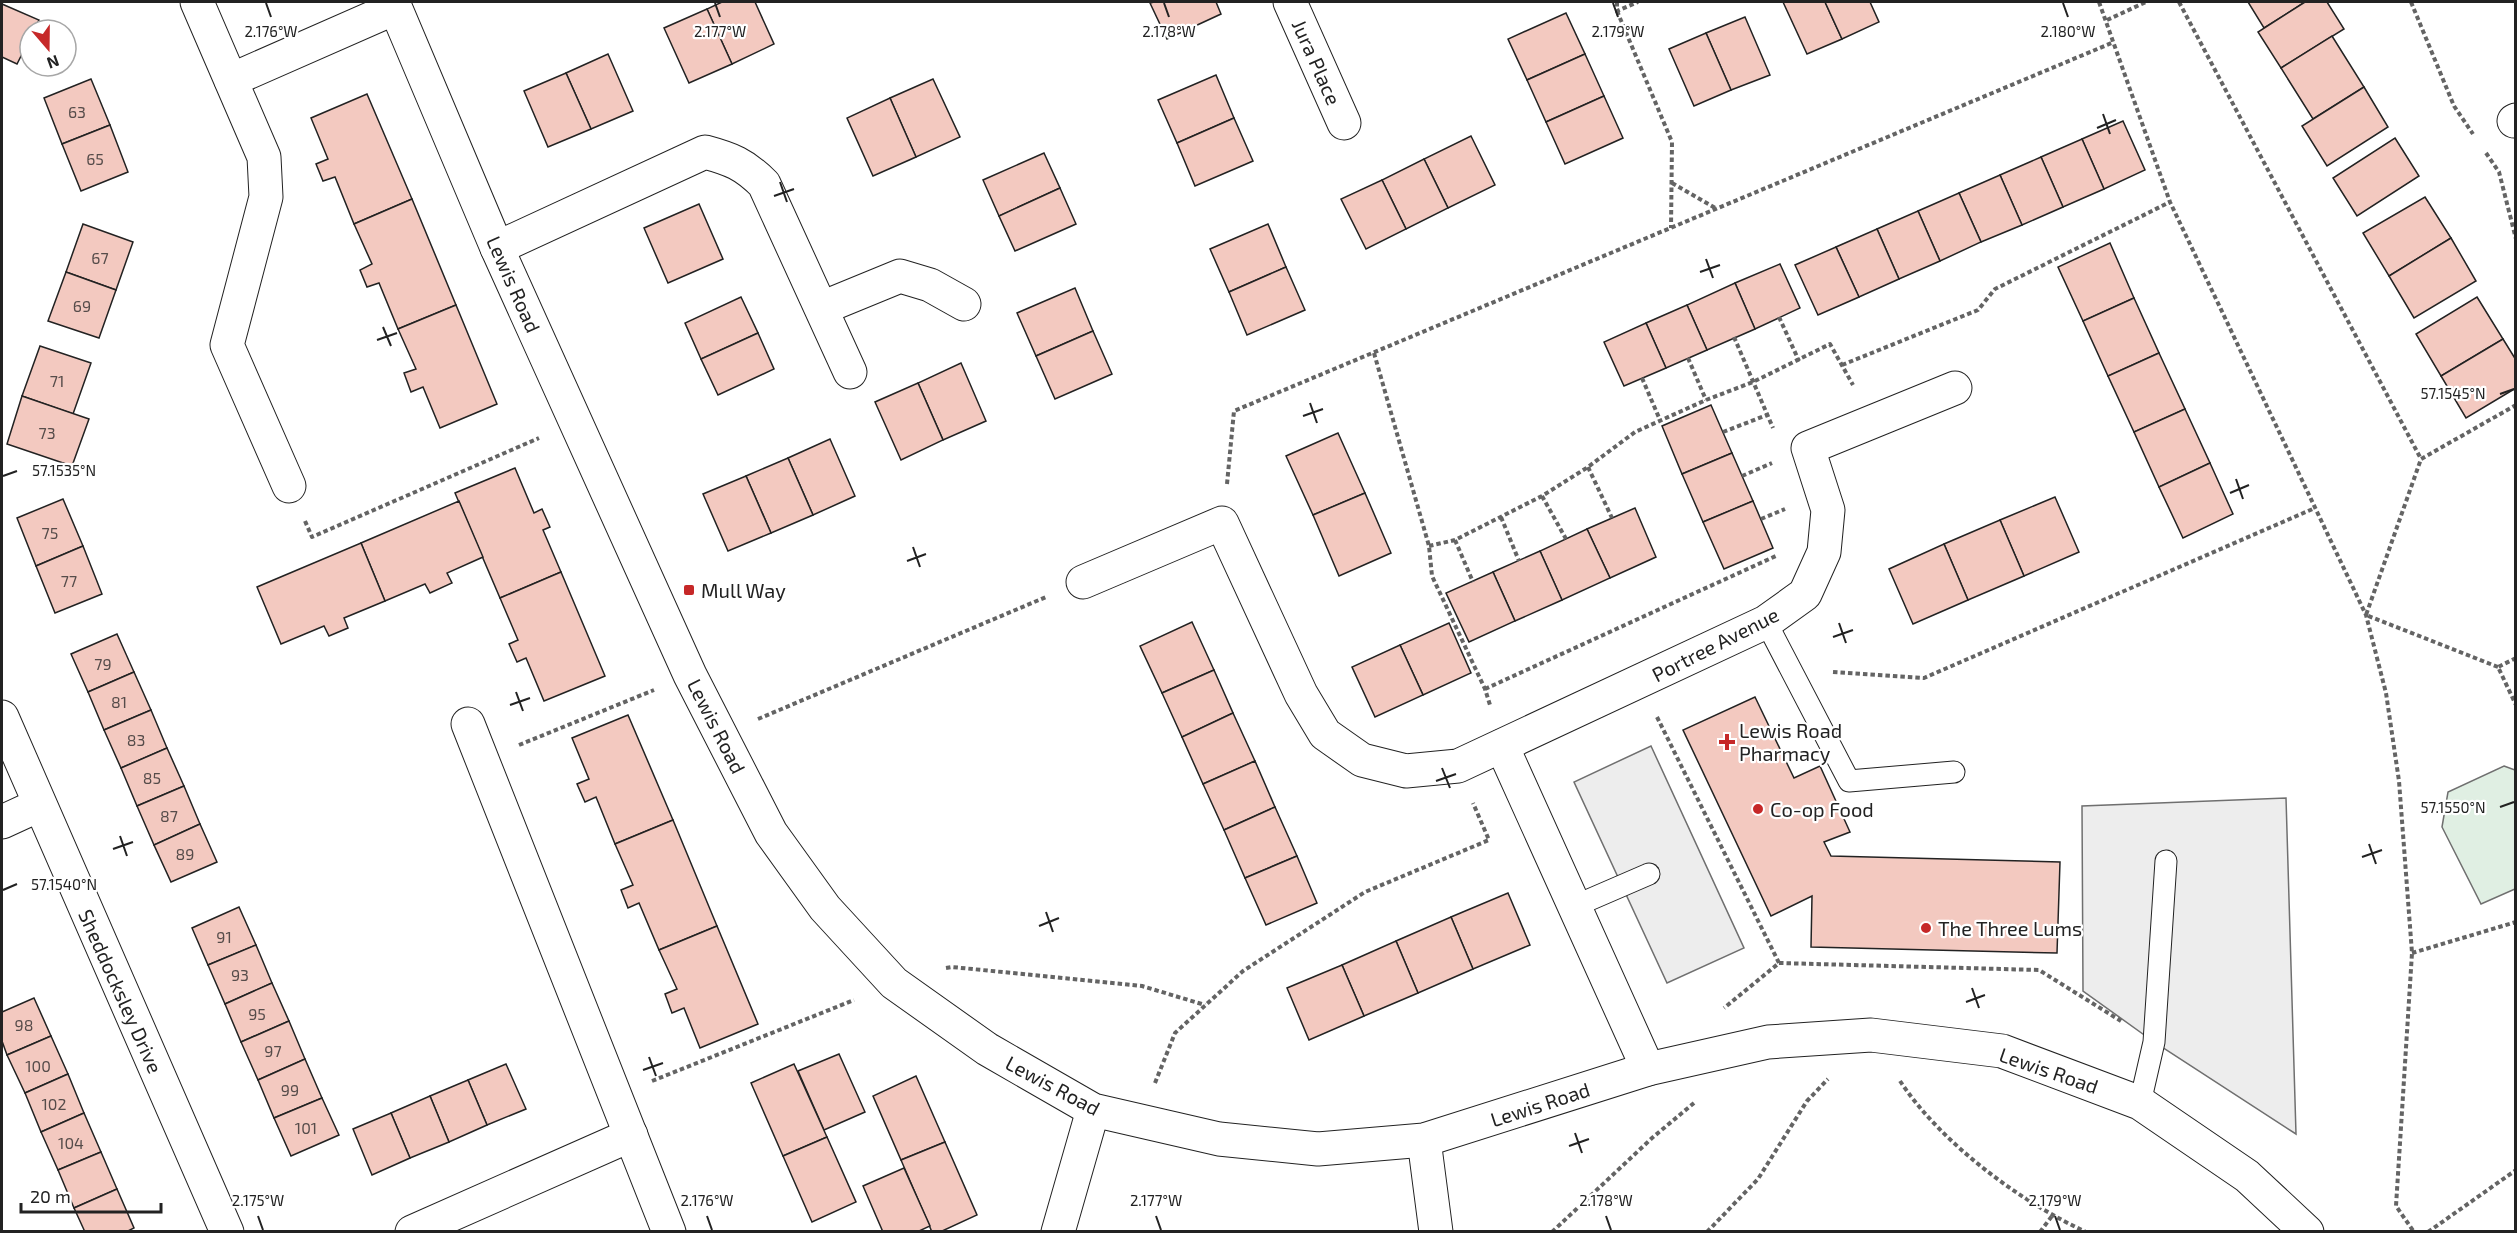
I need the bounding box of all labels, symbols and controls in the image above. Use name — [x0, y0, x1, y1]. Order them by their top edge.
street label: Jura Place — [1288, 16, 1346, 108]
north arrow — [18, 18, 78, 78]
text: 2.176°W — [244, 22, 298, 40]
text: 2.177°W — [694, 22, 746, 40]
text: 2.178°W — [1142, 22, 1196, 40]
text: 2.179°W — [1591, 22, 1645, 40]
text: 2.180°W — [2040, 22, 2096, 40]
text: N — [45, 52, 62, 73]
house number: 63 — [68, 102, 86, 121]
house number: 65 — [86, 149, 104, 168]
street label: Lewis Road — [482, 232, 546, 336]
house number: 67 — [91, 248, 109, 267]
house number: 69 — [73, 296, 91, 315]
house number: 71 — [50, 371, 64, 390]
text: 57.1545°N — [2420, 384, 2486, 402]
house number: 73 — [38, 423, 56, 442]
text: 57.1535°N — [32, 461, 96, 479]
house number: 75 — [42, 523, 58, 542]
house number: 77 — [61, 571, 77, 590]
place label: Mull Way — [701, 578, 786, 602]
marker: Mull Way — [682, 583, 696, 597]
street label: Portree Avenue — [1648, 602, 1782, 686]
house number: 79 — [94, 654, 112, 673]
street label: Lewis Road — [683, 675, 751, 777]
house number: 81 — [111, 692, 127, 711]
place label: Lewis Road Pharmacy — [1739, 718, 1842, 765]
house number: 83 — [127, 730, 145, 749]
marker: Lewis Road Pharmacy — [1720, 735, 1734, 749]
house number: 85 — [143, 768, 161, 787]
place label: Co-op Food — [1770, 797, 1874, 821]
text: 57.1550°N — [2421, 798, 2485, 816]
marker: Co-op Food — [1751, 802, 1765, 816]
house number: 87 — [160, 806, 178, 825]
house number: 89 — [176, 844, 194, 863]
text: 57.1540°N — [31, 875, 97, 893]
street label: Sheddocksley Drive — [74, 905, 168, 1077]
place label: The Three Lums — [1938, 916, 2082, 940]
marker: The Three Lums — [1919, 921, 1933, 935]
house number: 91 — [216, 927, 232, 946]
house number: 93 — [231, 965, 249, 984]
house number: 95 — [248, 1004, 266, 1023]
house number: 98 — [15, 1015, 33, 1034]
house number: 97 — [264, 1041, 282, 1060]
street label: Lewis Road — [1996, 1042, 2102, 1098]
street label: Lewis Road — [1002, 1050, 1104, 1120]
house number: 100 — [25, 1056, 51, 1075]
street label: Lewis Road — [1487, 1077, 1593, 1131]
house number: 99 — [281, 1080, 299, 1099]
house number: 102 — [41, 1094, 67, 1113]
house number: 101 — [295, 1118, 317, 1137]
house number: 104 — [58, 1133, 84, 1152]
scale bar — [21, 1176, 160, 1214]
text: 20 m — [30, 1185, 71, 1207]
text: 2.175°W — [232, 1191, 284, 1209]
text: 2.176°W — [680, 1191, 734, 1209]
text: 2.177°W — [1130, 1191, 1182, 1209]
text: 2.178°W — [1579, 1191, 1633, 1209]
text: 2.179°W — [2028, 1191, 2082, 1209]

